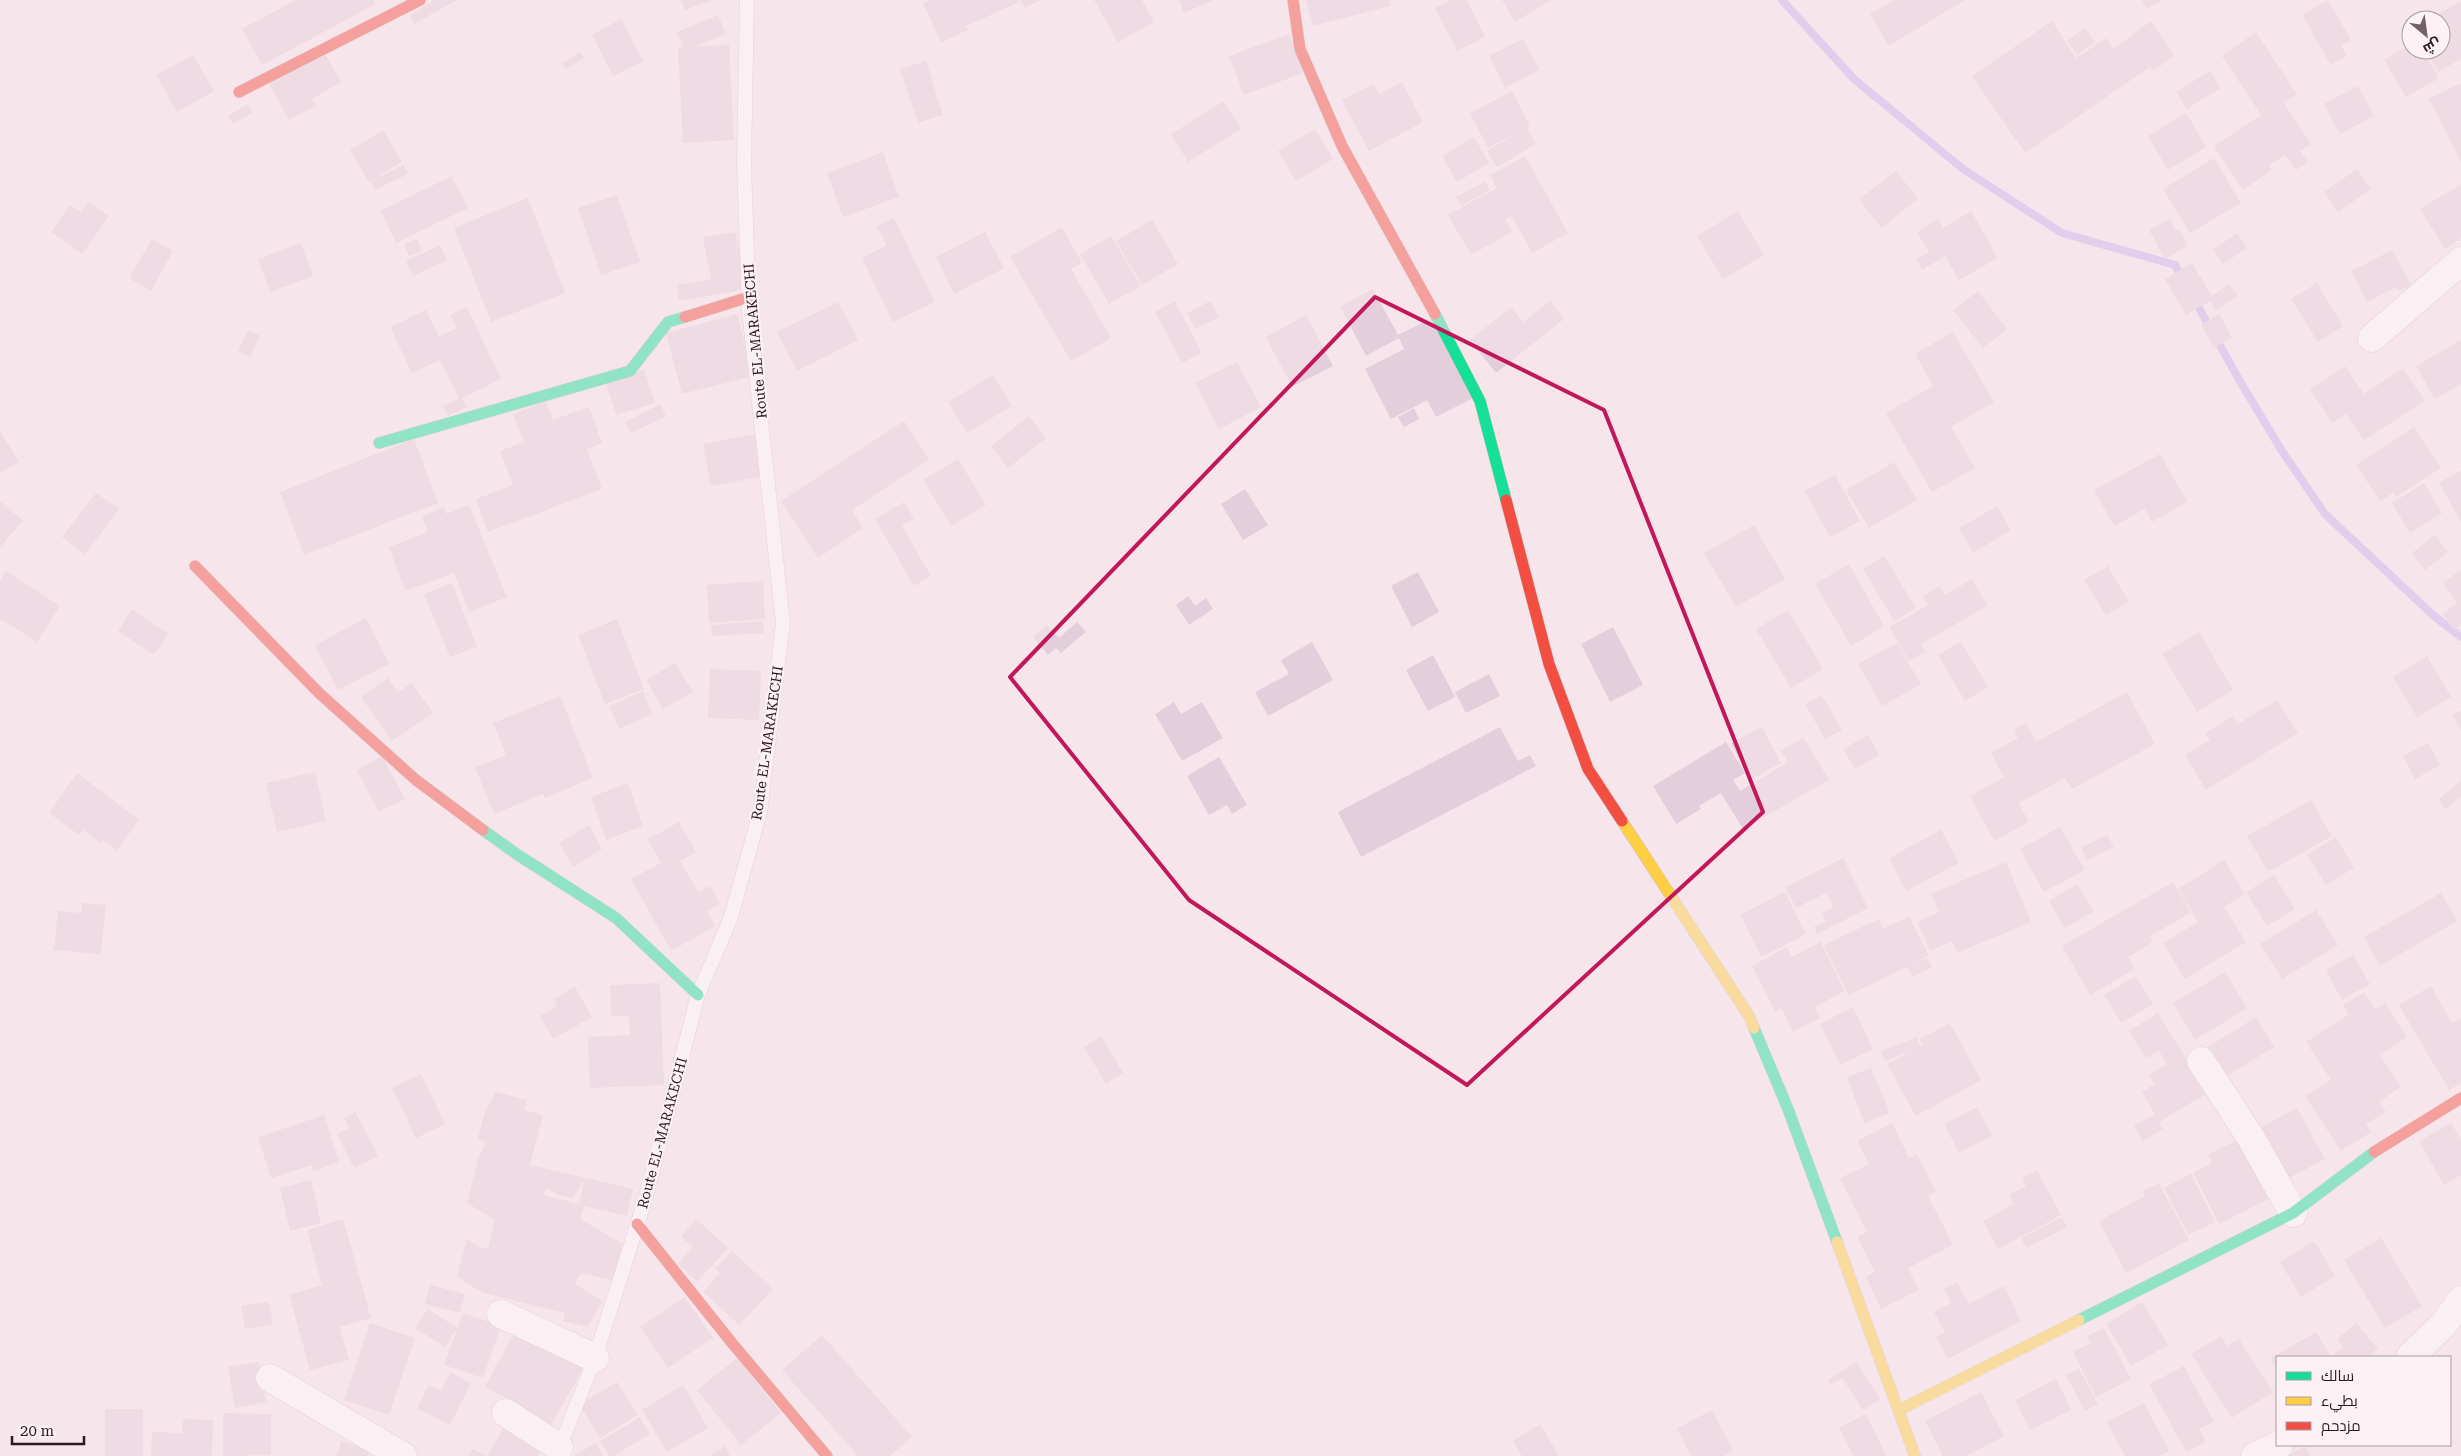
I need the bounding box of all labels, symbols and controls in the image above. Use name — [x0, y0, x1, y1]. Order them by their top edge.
north arrow — [2401, 10, 2451, 60]
text: ش — [2420, 34, 2444, 58]
street label: Route EL-MARAKECHI — [740, 263, 770, 419]
street label: Route EL-MARAKECHI — [748, 665, 786, 821]
street label: Route EL-MARAKECHI — [634, 1056, 690, 1210]
legend — [2276, 1356, 2451, 1446]
text: سالك — [2321, 1367, 2354, 1385]
text: بطيء — [2321, 1392, 2358, 1413]
scale bar — [12, 1414, 85, 1446]
text: مزدحم — [2321, 1417, 2361, 1436]
text: 20 m — [20, 1422, 55, 1440]

